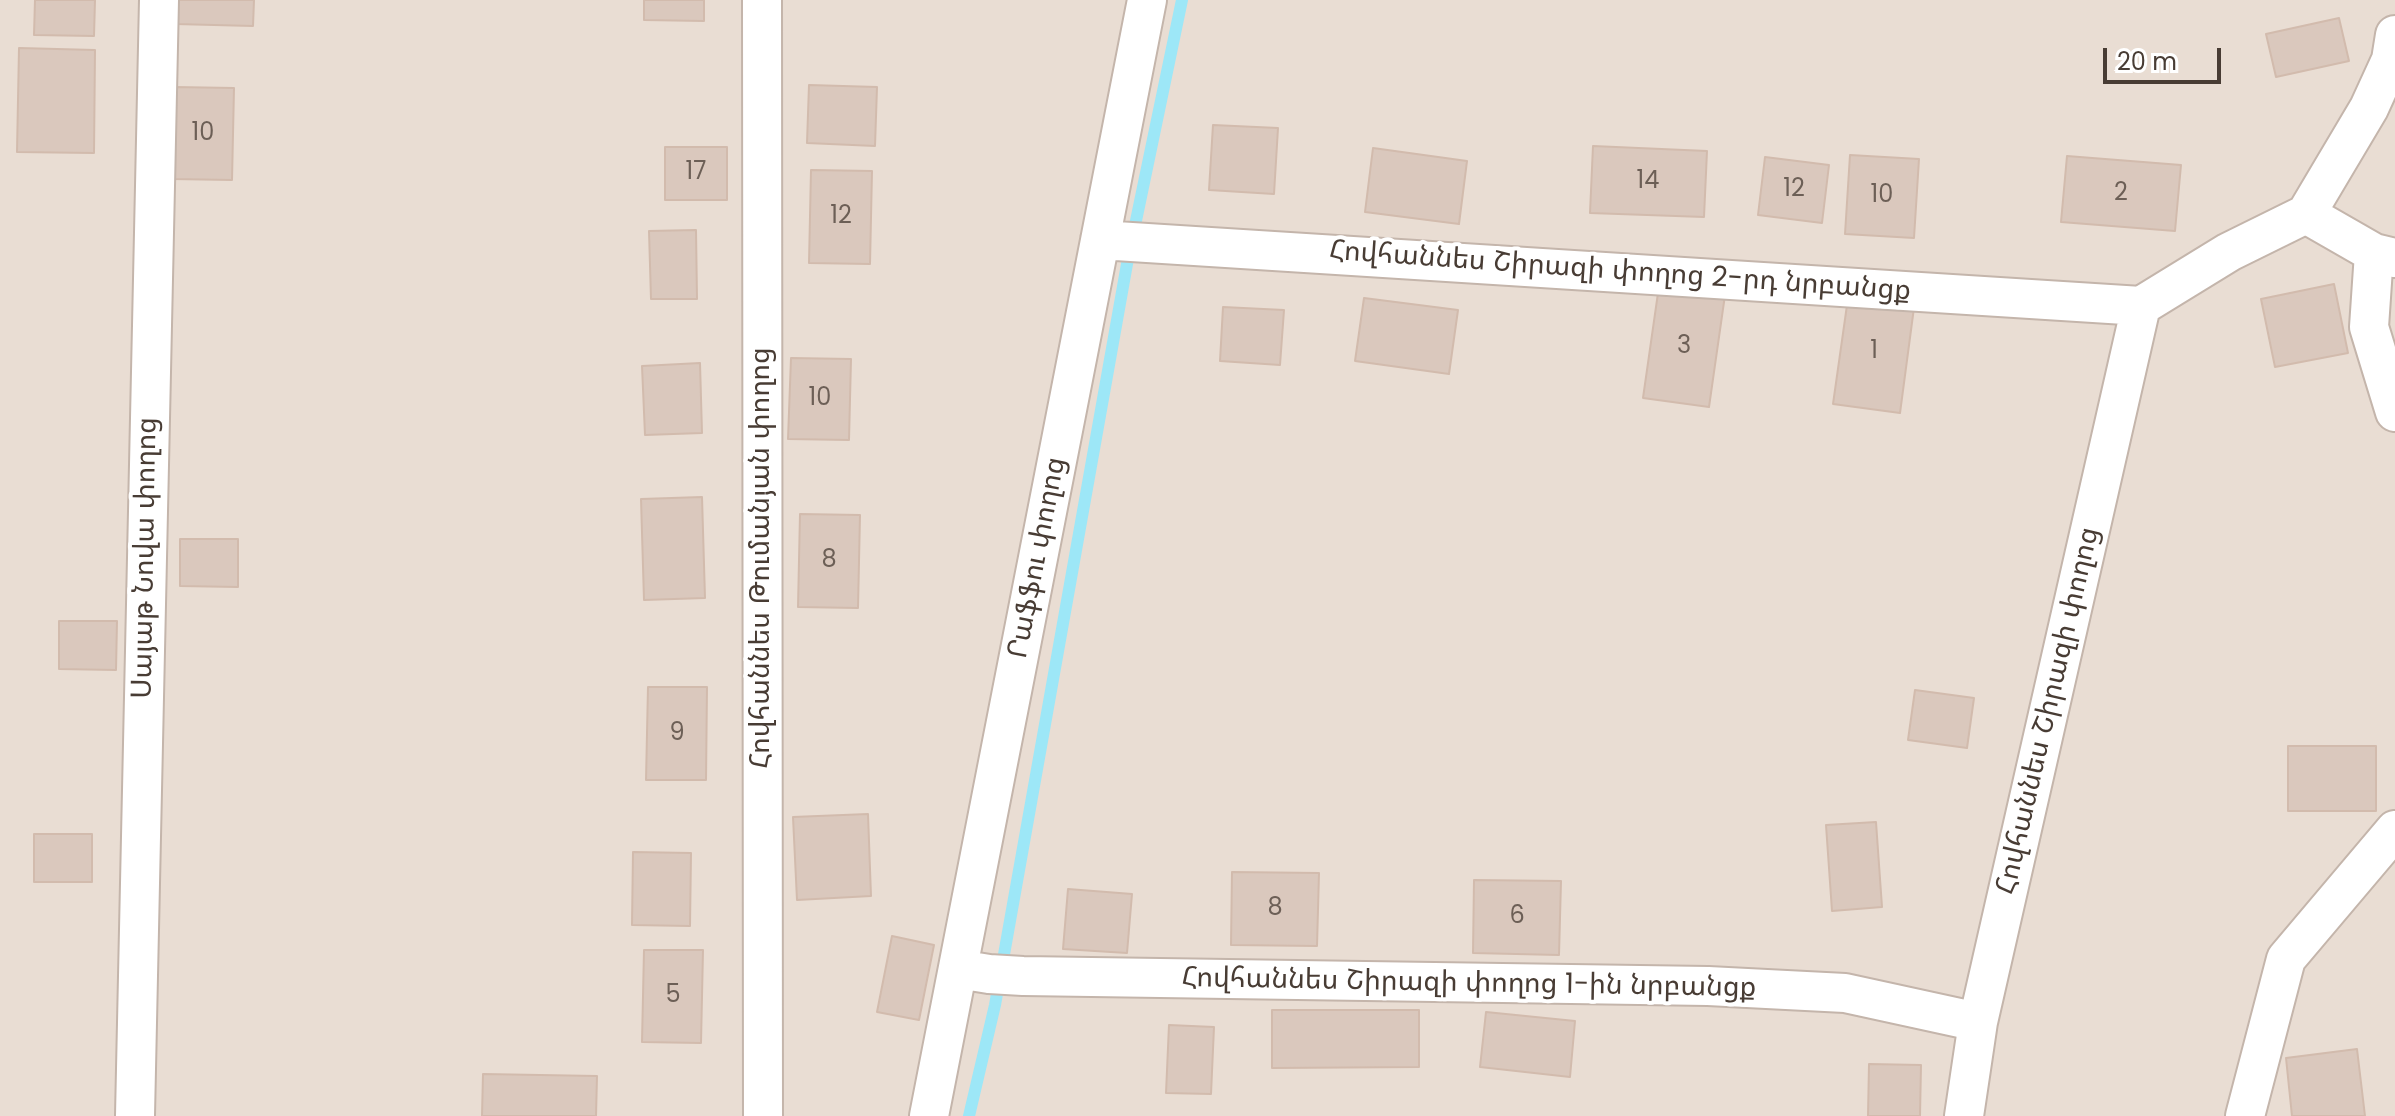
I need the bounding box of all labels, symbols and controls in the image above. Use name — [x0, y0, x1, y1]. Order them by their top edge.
scale bar — [2107, 32, 2225, 82]
text: 20 m — [2117, 45, 2177, 78]
house number: 10 — [192, 120, 214, 148]
house number: 17 — [686, 159, 706, 187]
house number: 14 — [1637, 168, 1659, 196]
house number: 12 — [1783, 176, 1805, 204]
house number: 2 — [2114, 180, 2128, 208]
house number: 10 — [1871, 182, 1893, 210]
house number: 12 — [830, 203, 852, 231]
street label: Հովհաննես Շիրազի փողոց 2-րդ նրբանցք — [1328, 235, 1912, 309]
house number: 3 — [1677, 333, 1691, 361]
house number: 1 — [1870, 338, 1878, 366]
street label: Հովհաննես Թումանյան փողոց — [745, 347, 779, 769]
house number: 10 — [809, 385, 831, 413]
street label: Սայաթ Նովա փողոց — [127, 417, 165, 699]
street label: Րաֆֆու փողոց — [1002, 455, 1074, 661]
street label: Հովհաննես Շիրազի փողոց — [1990, 524, 2108, 898]
house number: 8 — [821, 547, 837, 575]
house number: 9 — [669, 720, 685, 748]
house number: 8 — [1267, 895, 1283, 923]
house number: 6 — [1509, 903, 1525, 931]
street label: Հովհաննես Շիրազի փողոց 1-ին նրբանցք — [1181, 962, 1757, 1006]
house number: 5 — [665, 982, 681, 1010]

